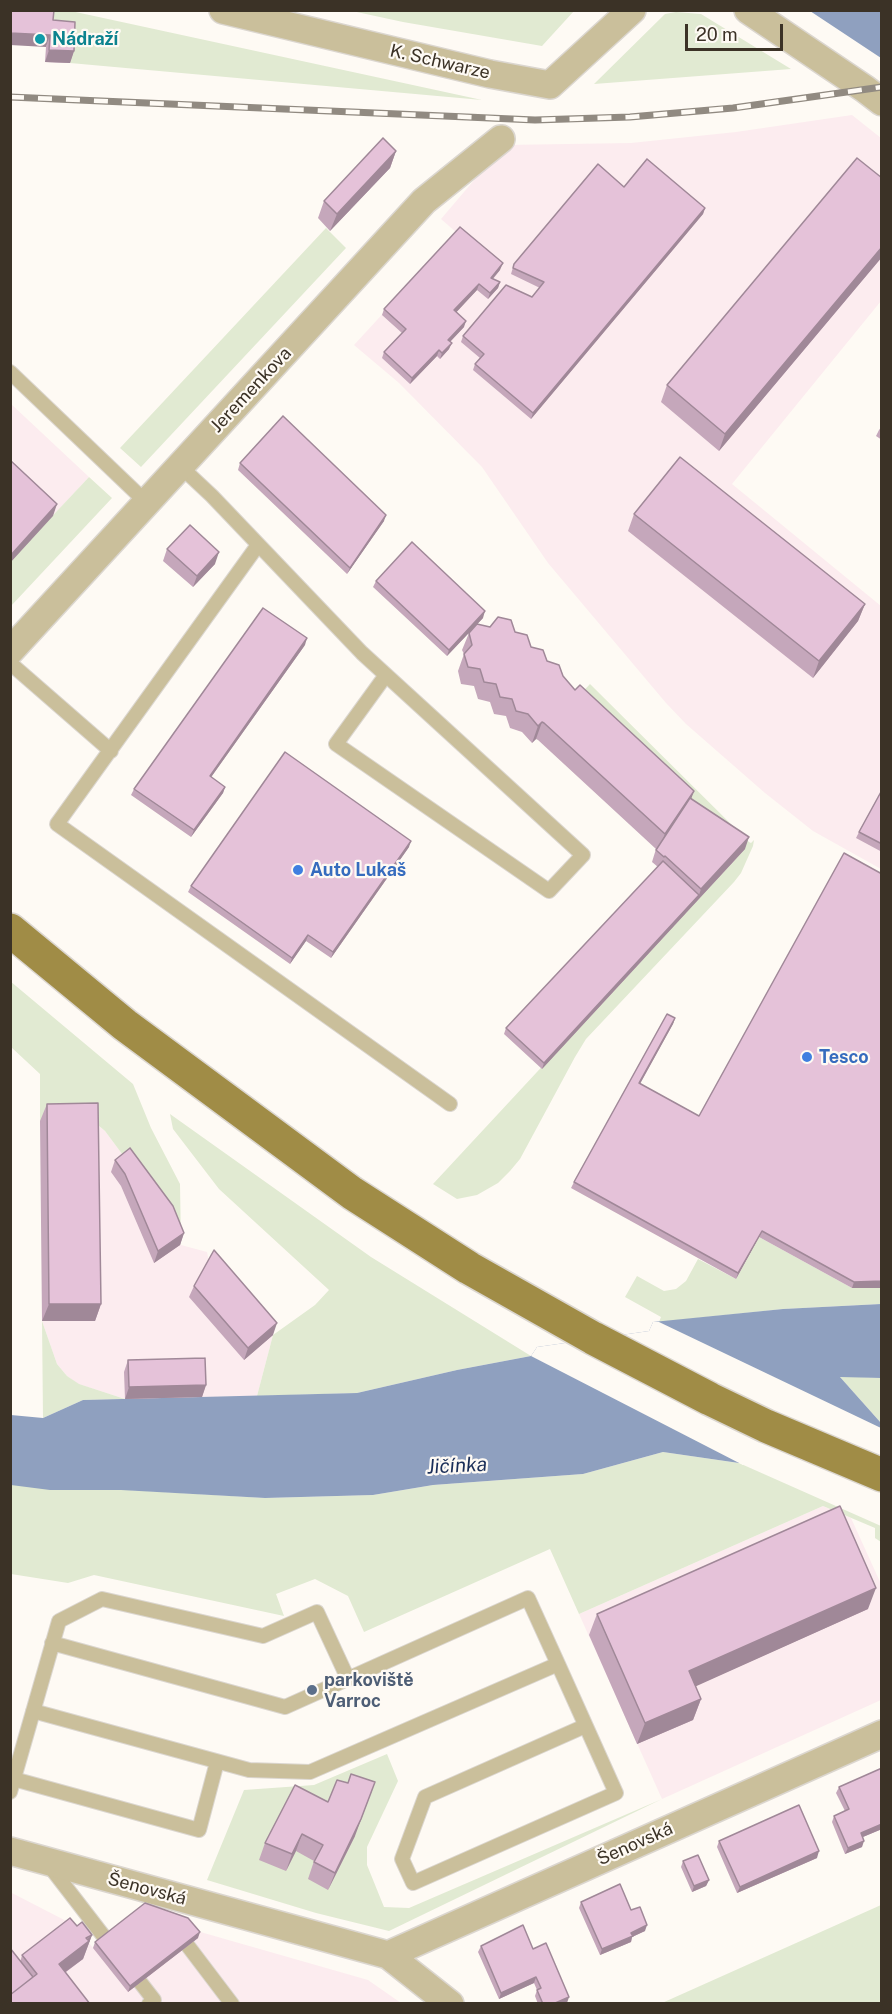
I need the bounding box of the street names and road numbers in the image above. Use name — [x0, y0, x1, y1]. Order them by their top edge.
street label: K. Schwarze — [388, 40, 492, 84]
street label: Jeremenkova — [206, 343, 296, 437]
street label: Šenovská — [594, 1818, 676, 1870]
street label: Šenovská — [105, 1868, 189, 1910]

